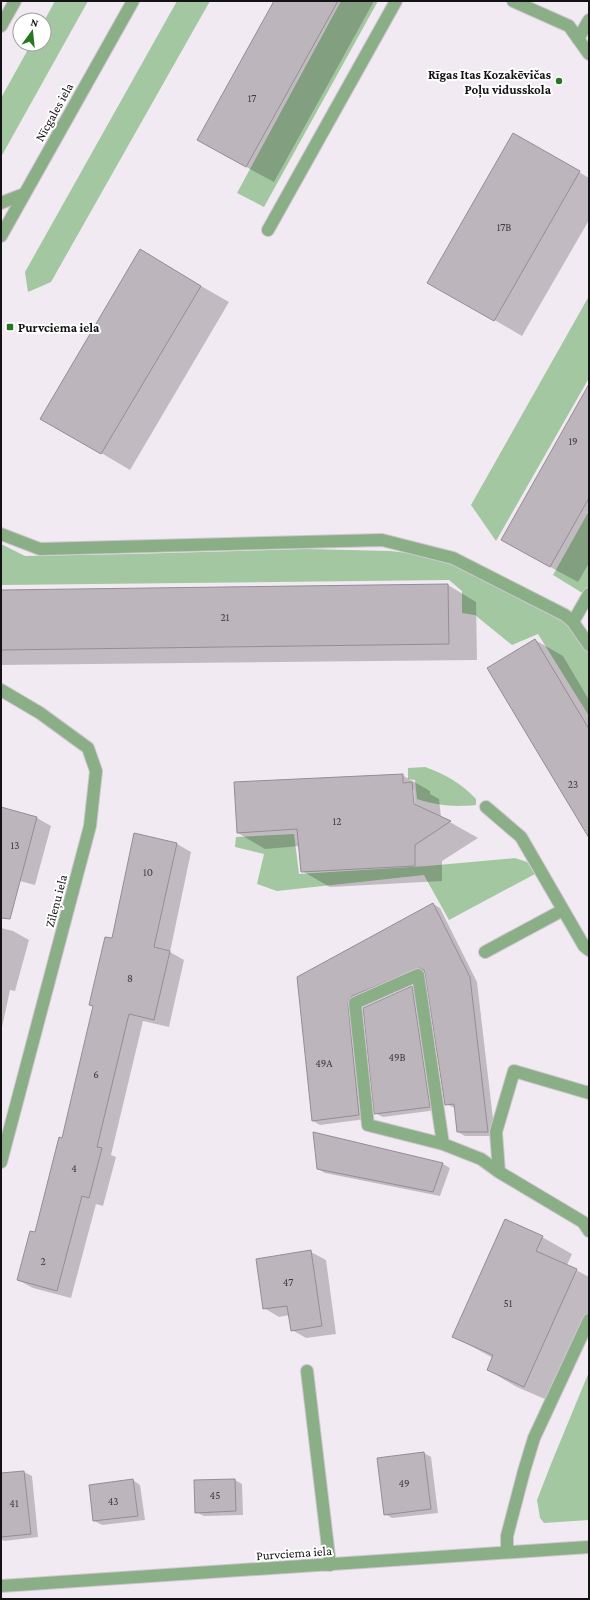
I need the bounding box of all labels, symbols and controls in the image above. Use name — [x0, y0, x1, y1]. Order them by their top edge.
north arrow — [12, 12, 52, 52]
text: N — [29, 16, 40, 29]
place label: Rīgas Itas Kozakēvičas Poļu vidusskola — [428, 67, 552, 98]
marker: Rīgas Itas Kozakēvičas Poļu vidusskola — [554, 76, 564, 86]
street label: Nīcgales iela — [32, 80, 76, 144]
house number: 17 — [248, 92, 256, 104]
house number: 17B — [497, 221, 511, 233]
place label: Purvciema iela — [18, 320, 100, 335]
marker: Purvciema iela — [5, 322, 15, 332]
house number: 19 — [568, 435, 578, 447]
house number: 21 — [221, 611, 230, 623]
house number: 23 — [568, 778, 578, 790]
house number: 12 — [333, 815, 341, 827]
house number: 13 — [11, 839, 19, 851]
house number: 10 — [143, 866, 153, 878]
street label: Zileņu iela — [42, 873, 72, 930]
house number: 8 — [127, 972, 133, 984]
house number: 49B — [388, 1051, 406, 1063]
house number: 49A — [315, 1057, 333, 1069]
house number: 6 — [93, 1068, 99, 1080]
house number: 4 — [71, 1162, 77, 1174]
house number: 2 — [40, 1255, 46, 1267]
house number: 47 — [283, 1276, 293, 1288]
house number: 51 — [504, 1297, 513, 1309]
house number: 49 — [398, 1477, 410, 1489]
house number: 45 — [210, 1489, 220, 1501]
house number: 43 — [108, 1495, 118, 1507]
house number: 41 — [9, 1497, 19, 1509]
street label: Purvciema iela — [256, 1543, 332, 1563]

